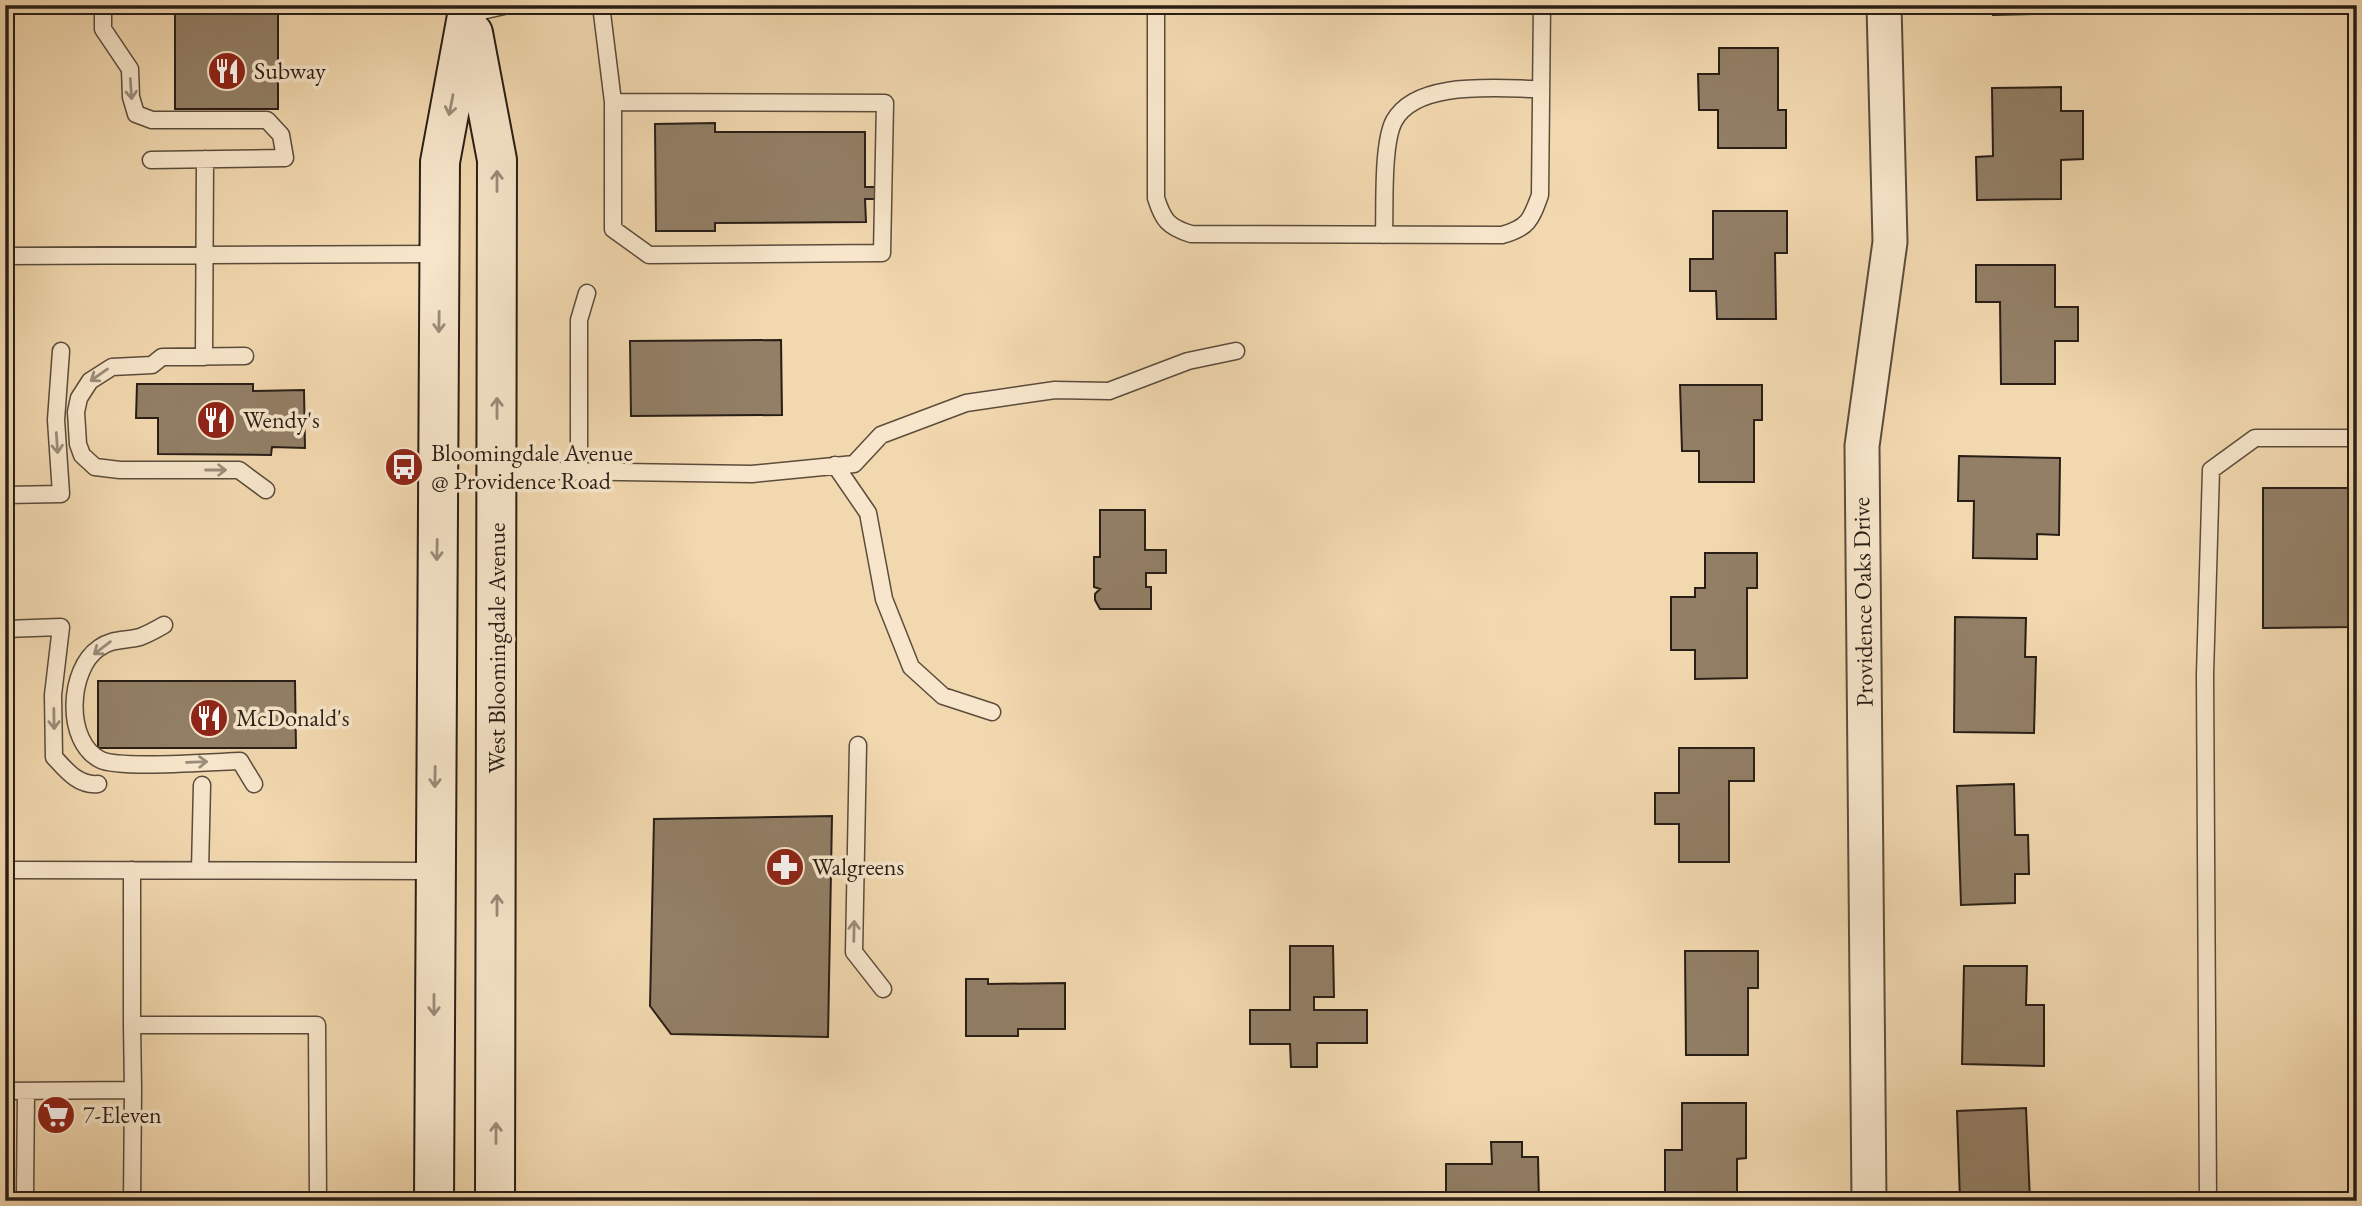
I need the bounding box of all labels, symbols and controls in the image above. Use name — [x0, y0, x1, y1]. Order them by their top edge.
restaurant icon: Subway — [206, 50, 248, 92]
place label: Subway — [254, 55, 326, 86]
one-way arrow — [125, 77, 138, 100]
one-way arrow — [444, 93, 458, 116]
one-way arrow — [490, 169, 504, 192]
one-way arrow — [432, 311, 446, 334]
one-way arrow — [90, 368, 109, 382]
one-way arrow — [490, 397, 504, 420]
restaurant icon: Wendy's — [195, 399, 237, 441]
place label: Wendy's — [243, 404, 320, 435]
one-way arrow — [51, 431, 64, 454]
place label: Bloomingdale Avenue @ Providence Road — [431, 437, 633, 496]
bus stop icon: Bloomingdale Avenue @ Providence Road — [383, 446, 425, 488]
one-way arrow — [204, 463, 227, 477]
street label: Providence Oaks Drive — [1845, 497, 1880, 707]
street label: West Bloomingdale Avenue — [481, 523, 512, 773]
one-way arrow — [430, 538, 444, 561]
one-way arrow — [93, 641, 112, 655]
restaurant icon: McDonald's — [188, 697, 230, 739]
place label: McDonald's — [236, 702, 350, 733]
one-way arrow — [47, 708, 60, 731]
one-way arrow — [185, 756, 208, 769]
one-way arrow — [428, 766, 442, 789]
pharmacy icon: Walgreens — [764, 846, 806, 888]
place label: Walgreens — [812, 851, 904, 882]
one-way arrow — [490, 894, 504, 917]
one-way arrow — [847, 919, 861, 942]
one-way arrow — [427, 993, 441, 1016]
supermarket icon: 7-Eleven — [35, 1094, 77, 1136]
place label: 7-Eleven — [83, 1099, 162, 1130]
one-way arrow — [489, 1121, 503, 1144]

